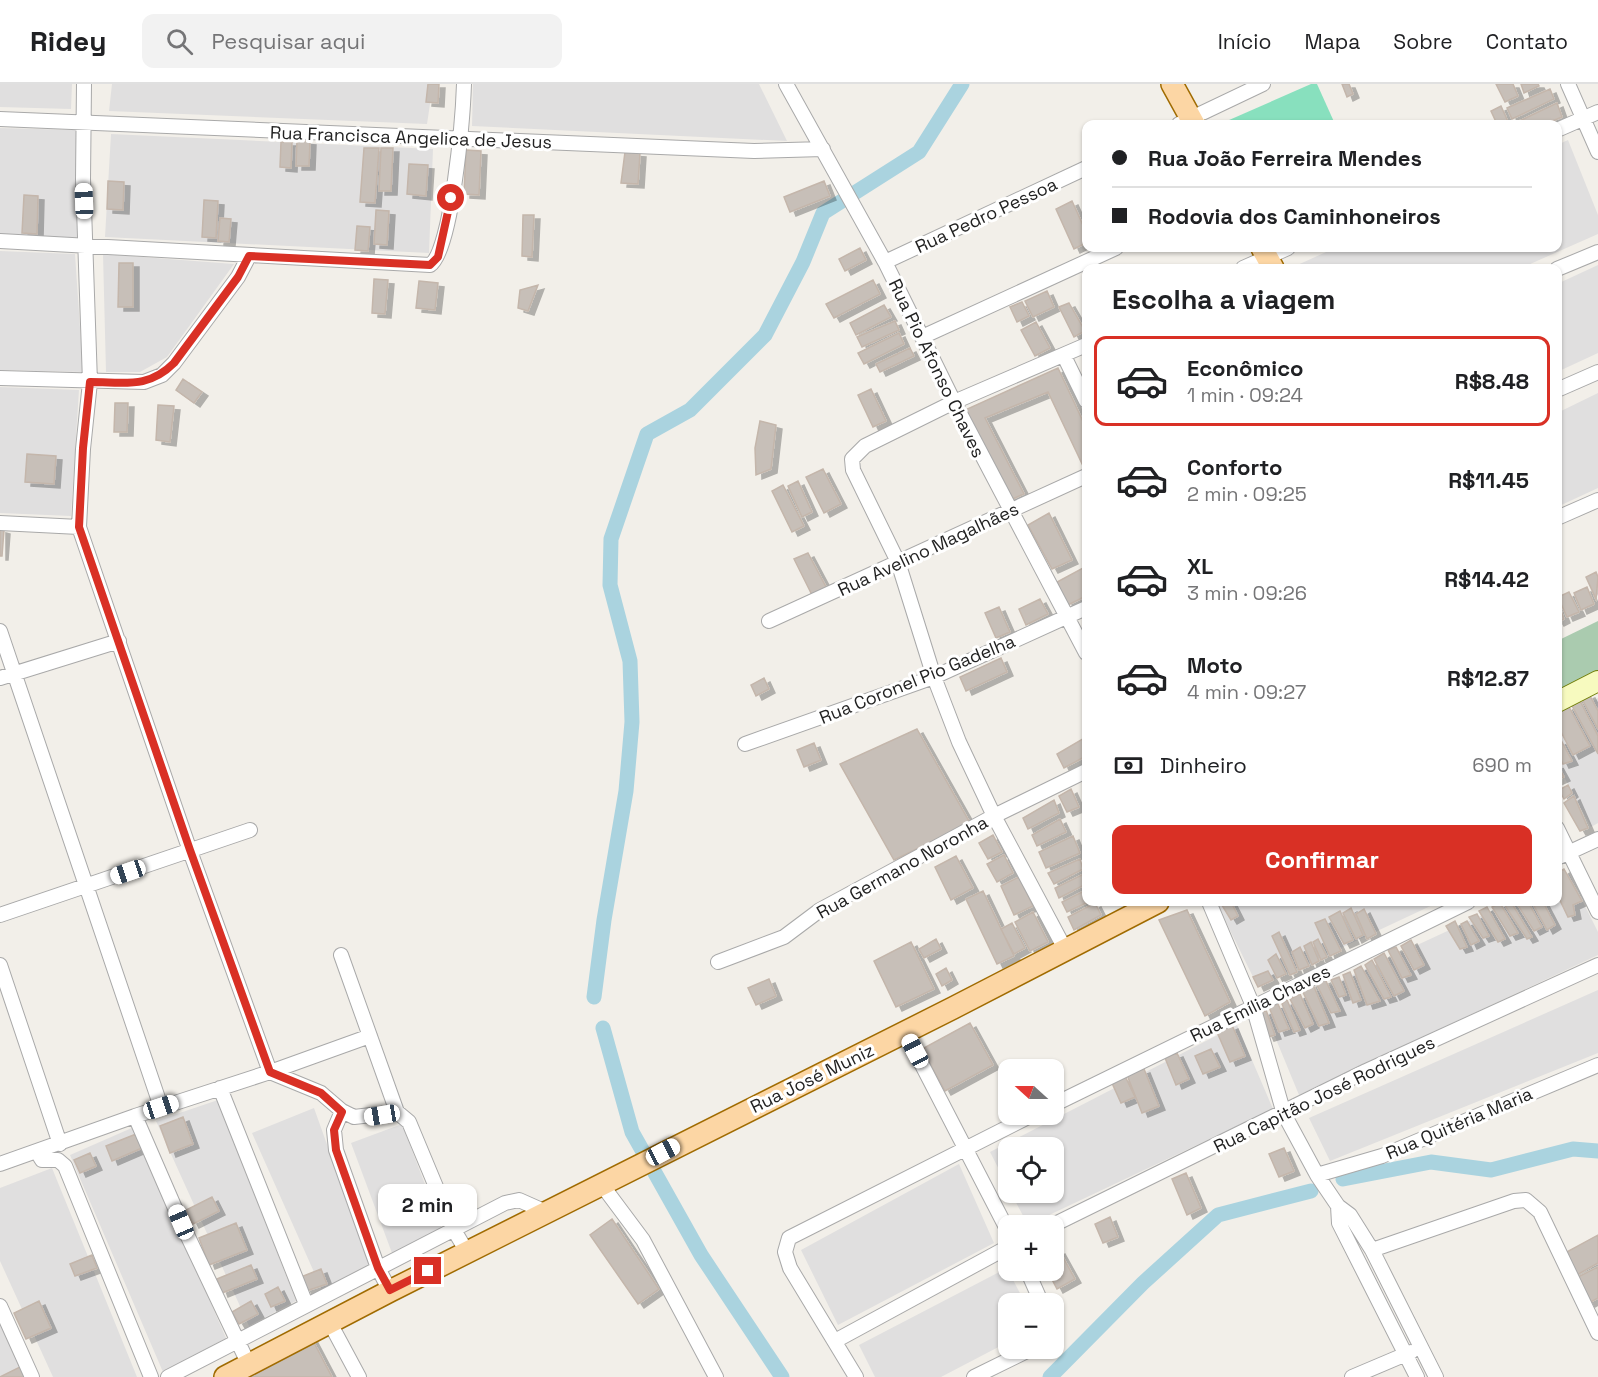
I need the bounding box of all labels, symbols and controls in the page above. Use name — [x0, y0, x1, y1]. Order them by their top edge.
search box — [142, 14, 562, 68]
text: Ridey — [30, 23, 106, 59]
icon: search — [163, 25, 196, 58]
text: Pesquisar aqui — [211, 27, 365, 55]
text: Início — [1218, 28, 1271, 55]
text: Mapa — [1304, 28, 1360, 55]
text: Sobre — [1393, 28, 1453, 55]
text: Contato — [1486, 28, 1568, 55]
street label: Rua Francisca Angelica de Jesus — [270, 121, 552, 153]
text: Rua João Ferreira Mendes — [1148, 144, 1422, 172]
street label: Rua Pedro Pessoa — [911, 172, 1061, 258]
car — [74, 183, 94, 219]
route start — [437, 184, 464, 211]
text: Rodovia dos Caminhoneiros — [1148, 202, 1441, 230]
street label: Rua Pio Afonso Chaves — [884, 275, 990, 461]
text: Escolha a viagem — [1112, 282, 1335, 317]
icon: car — [1115, 354, 1169, 408]
text: Econômico — [1187, 354, 1304, 382]
text: R$8.48 — [1455, 367, 1529, 395]
text: 1 min · 09:24 — [1187, 382, 1303, 408]
icon: car — [1115, 453, 1169, 507]
text: Conforto — [1187, 453, 1282, 481]
text: R$11.45 — [1448, 466, 1529, 494]
text: 2 min · 09:25 — [1187, 481, 1307, 507]
street label: Rua Avelino Magalhães — [834, 497, 1022, 601]
icon: car — [1115, 552, 1169, 606]
text: XL — [1187, 552, 1213, 580]
text: R$14.42 — [1444, 565, 1529, 593]
text: 3 min · 09:26 — [1187, 580, 1307, 606]
street label: Rua Coronel Pio Gadelha — [816, 629, 1018, 729]
icon: car — [1115, 651, 1169, 705]
text: Moto — [1187, 651, 1243, 679]
text: R$12.87 — [1447, 664, 1529, 692]
text: 4 min · 09:27 — [1187, 679, 1306, 705]
icon: cash — [1112, 749, 1145, 782]
text: Dinheiro — [1160, 751, 1247, 779]
text: 690 m — [1472, 752, 1532, 778]
street label: Rua Germano Noronha — [812, 810, 992, 924]
button: Confirmar — [1112, 825, 1532, 894]
car — [108, 858, 148, 886]
street label: Rua Emília Chaves — [1186, 959, 1334, 1047]
street label: Rua Capitão José Rodrigues — [1210, 1030, 1438, 1158]
car — [899, 1031, 931, 1071]
street label: Rua José Muniz — [746, 1038, 878, 1118]
north arrow — [998, 1059, 1064, 1125]
map controls — [998, 1059, 1064, 1359]
street label: Rua Quitéria Maria — [1382, 1082, 1536, 1164]
car — [141, 1093, 181, 1121]
car — [363, 1103, 401, 1127]
car — [643, 1136, 683, 1168]
button: locate — [998, 1137, 1064, 1203]
callout: 2 min — [378, 1184, 478, 1226]
text: 2 min — [402, 1192, 453, 1218]
car — [166, 1202, 196, 1242]
button: + — [998, 1215, 1064, 1281]
route end — [414, 1257, 441, 1284]
button: − — [998, 1293, 1064, 1359]

